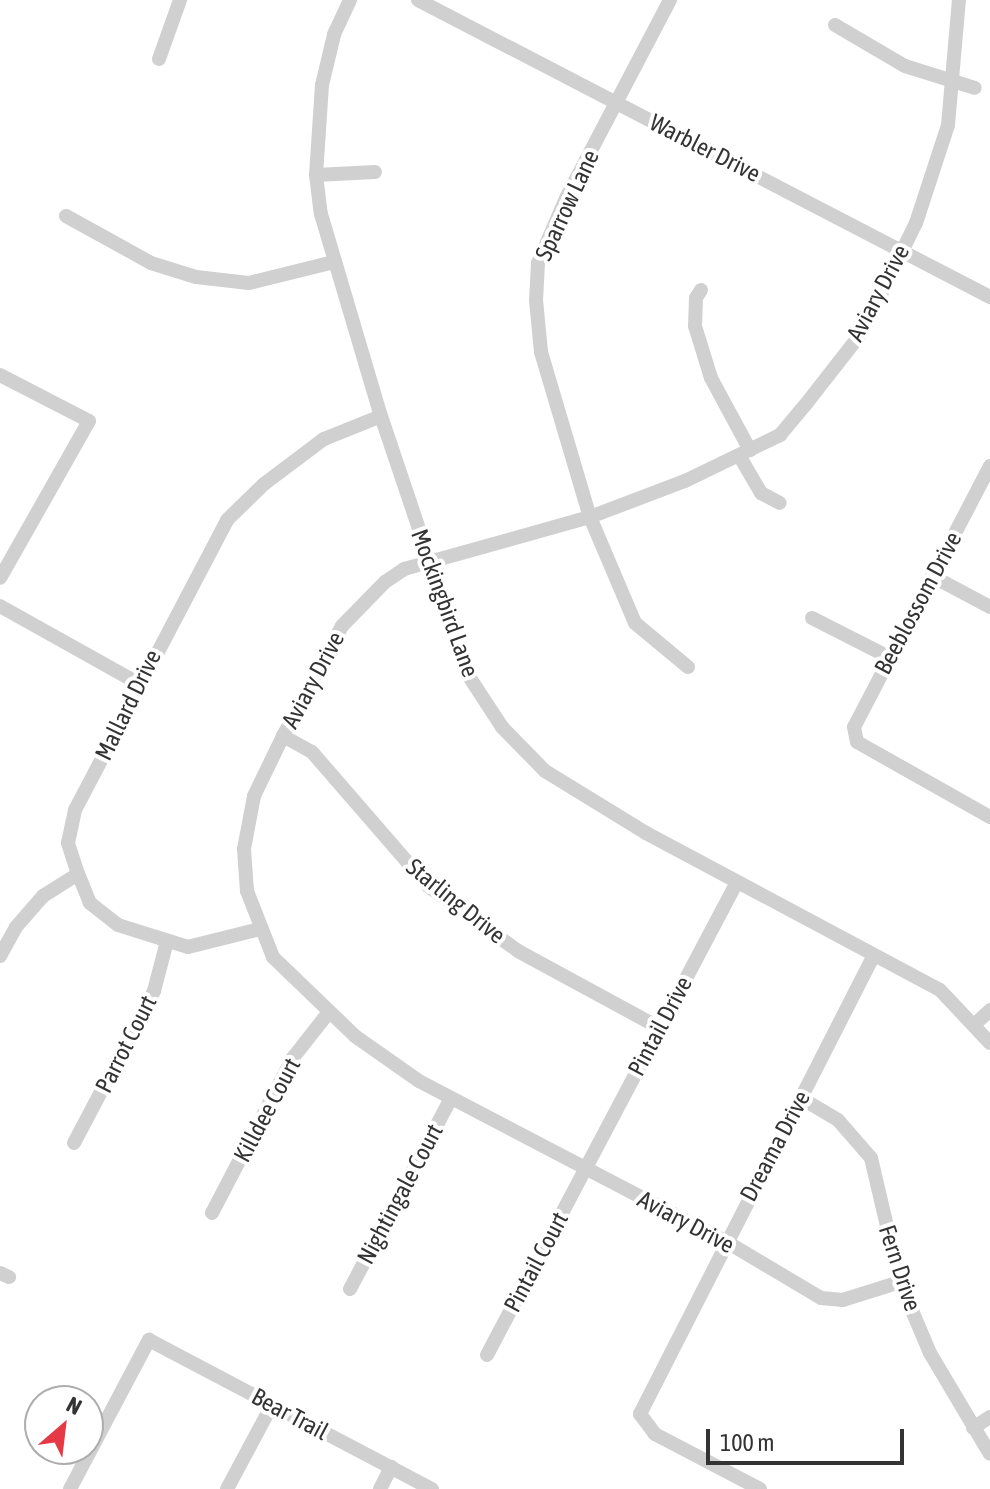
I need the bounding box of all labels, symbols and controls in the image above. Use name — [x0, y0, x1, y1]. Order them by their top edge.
street label: Warbler Drive — [645, 108, 765, 188]
street label: Sparrow Lane — [529, 145, 605, 265]
street label: Aviary Drive — [841, 240, 915, 346]
street label: Mockingbird Lane — [405, 525, 485, 681]
street label: Beeblossom Drive — [868, 527, 968, 679]
street label: Aviary Drive — [276, 627, 350, 733]
street label: Mallard Drive — [89, 645, 167, 765]
street label: Starling Drive — [401, 852, 511, 950]
street label: Pintail Drive — [622, 971, 698, 1081]
street label: Parrot Court — [89, 990, 163, 1098]
street label: Killdee Court — [228, 1053, 306, 1167]
street label: Dreama Drive — [734, 1086, 816, 1206]
street label: Nightingale Court — [351, 1119, 449, 1269]
street label: Aviary Drive — [633, 1185, 739, 1259]
street label: Pintail Court — [498, 1207, 574, 1317]
street label: Fern Drive — [873, 1221, 927, 1315]
street label: Bear Trail — [247, 1382, 333, 1446]
north arrow — [24, 1385, 104, 1465]
text: N — [62, 1391, 86, 1420]
scale bar — [710, 1413, 908, 1463]
text: 100 m — [720, 1429, 774, 1456]

